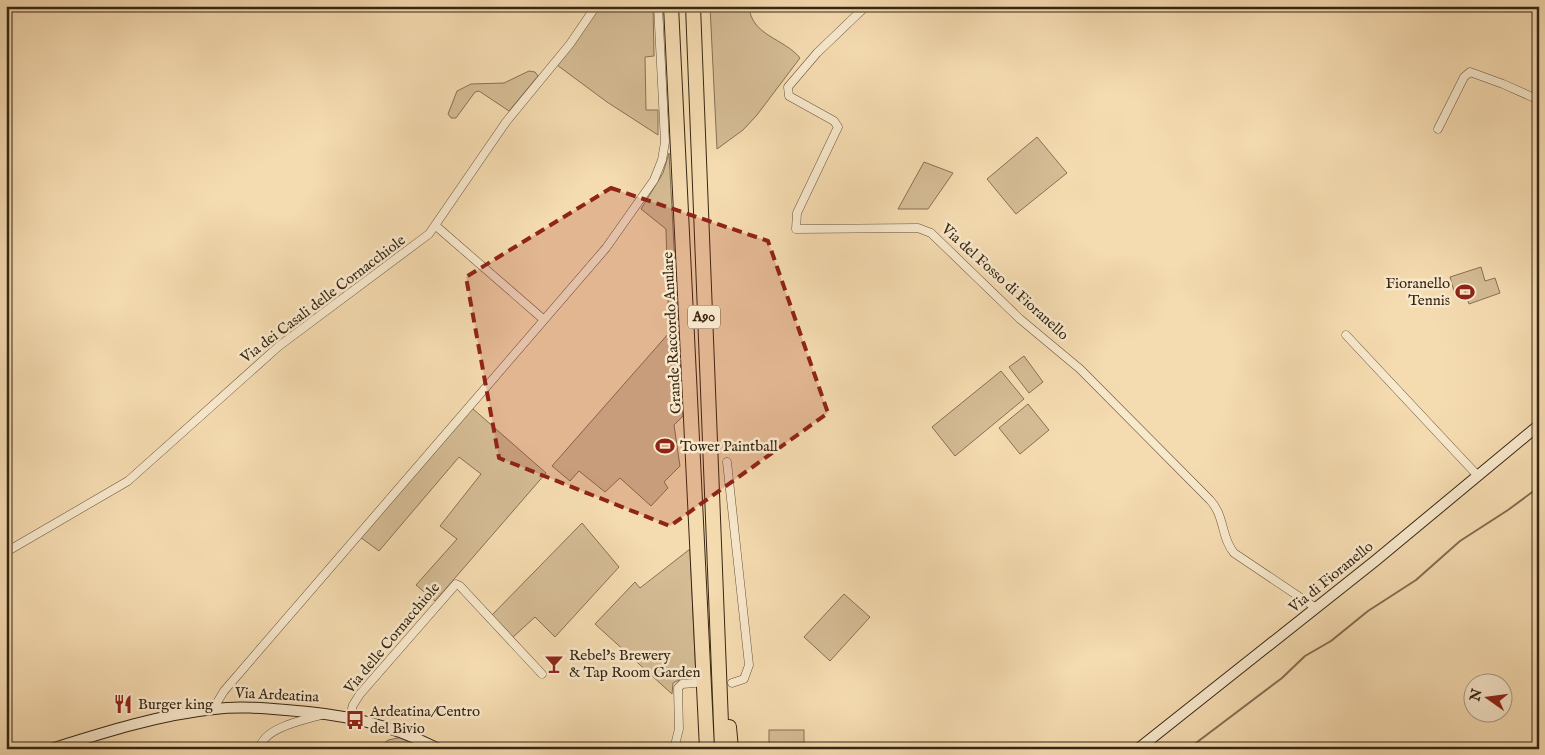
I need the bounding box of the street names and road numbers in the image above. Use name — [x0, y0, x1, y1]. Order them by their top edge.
street label: Via del Fosso di Fioranello — [937, 219, 1073, 344]
street label: Via dei Casali delle Cornacchiole — [236, 231, 409, 368]
street label: Grande Raccordo Anulare — [658, 251, 686, 415]
road number: A90 — [688, 306, 720, 328]
street label: Via di Fioranello — [1284, 537, 1377, 618]
street label: Via delle Cornacchiole — [339, 578, 444, 698]
street label: Via Ardeatina — [233, 683, 320, 707]

